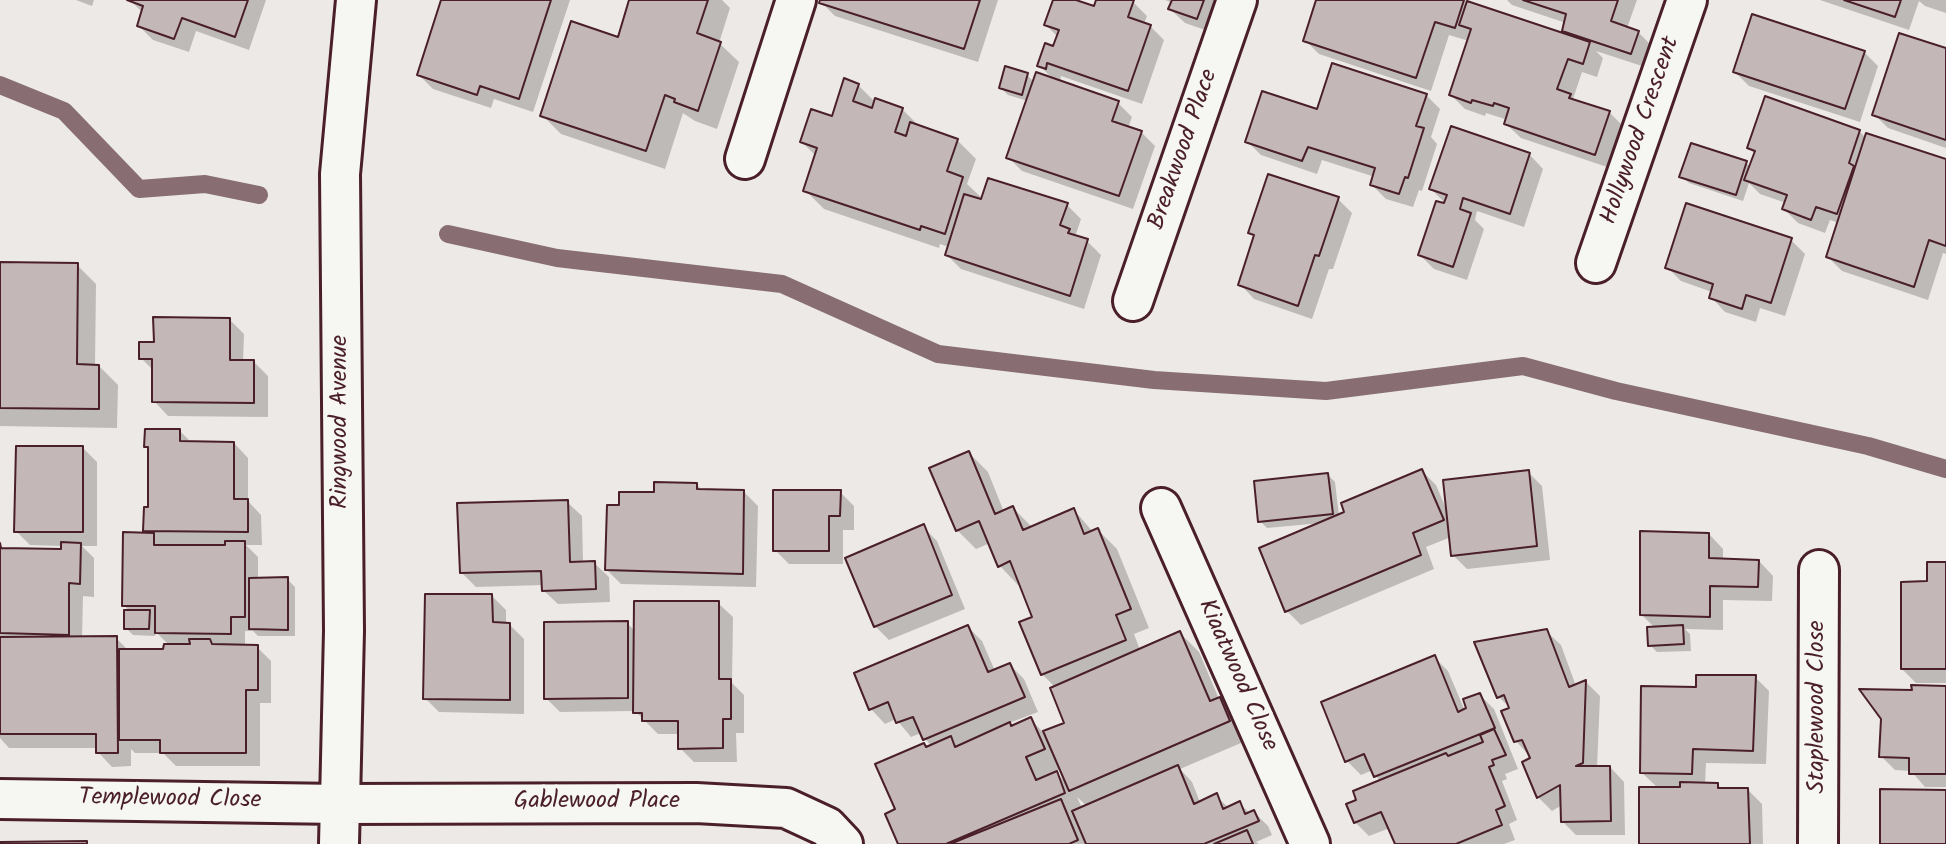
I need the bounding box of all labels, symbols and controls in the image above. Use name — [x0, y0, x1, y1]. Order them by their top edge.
street label: Hollywood Crescent — [1596, 33, 1688, 229]
street label: Breakwood Place — [1144, 66, 1226, 234]
street label: Ringwood Avenue — [328, 335, 356, 509]
street label: Kiaatwood Close — [1190, 596, 1282, 756]
street label: Staplewood Close — [1805, 620, 1833, 794]
street label: Templewood Close — [78, 785, 262, 817]
street label: Gablewood Place — [514, 789, 680, 817]

